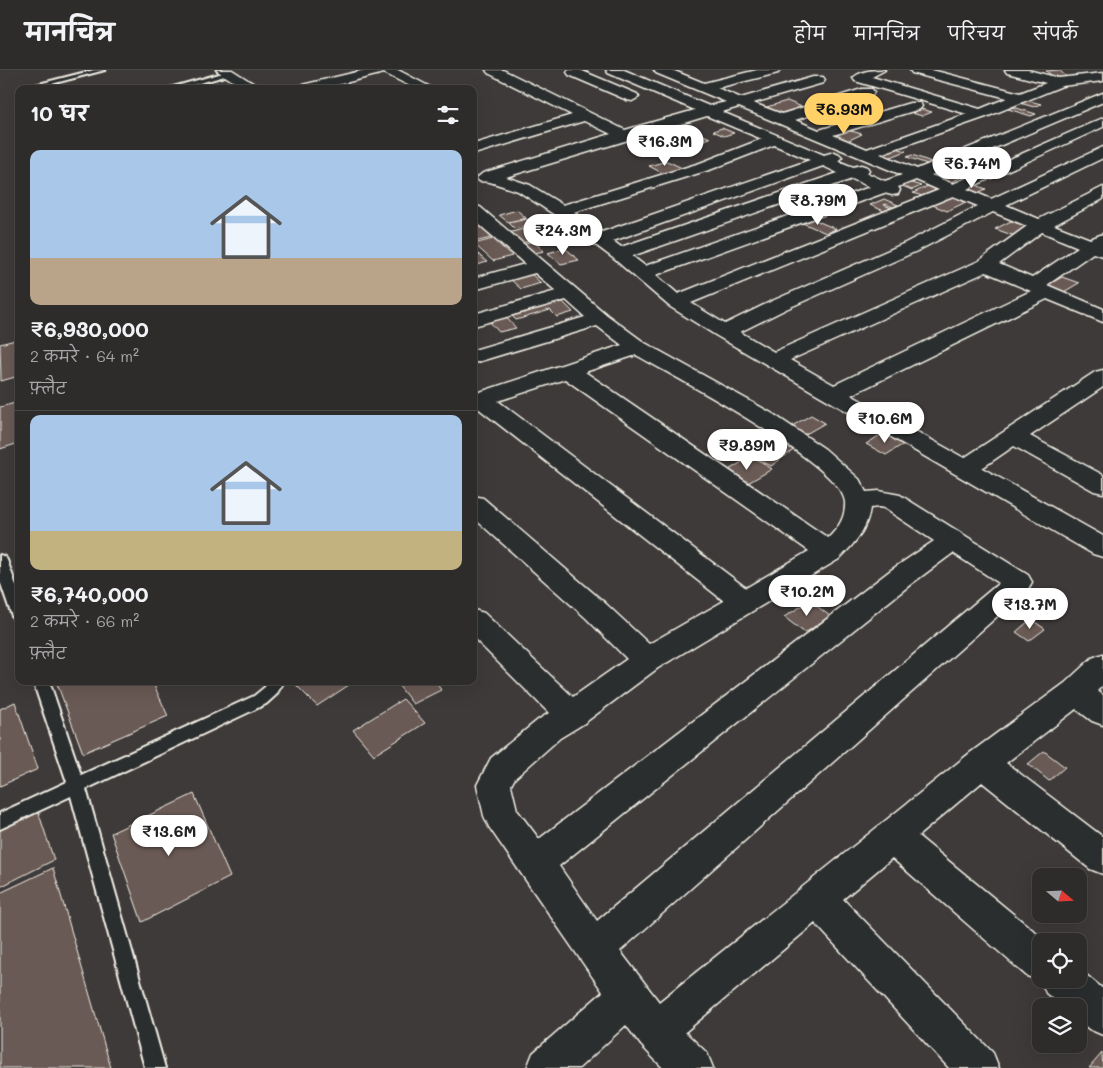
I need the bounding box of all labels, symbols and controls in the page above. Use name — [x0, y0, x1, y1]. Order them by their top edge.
text: मानचित्र — [25, 16, 114, 47]
text: होम — [794, 21, 826, 45]
text: मानचित्र — [854, 21, 920, 45]
text: परिचय — [948, 21, 1005, 45]
text: संपर्क — [1033, 21, 1078, 45]
pin: ₹6.93M — [803, 92, 885, 135]
text: ₹6.93M — [815, 98, 873, 119]
text: 10 घर — [30, 99, 88, 126]
icon: filters — [434, 101, 462, 129]
pin: ₹16.3M — [624, 124, 706, 167]
text: ₹16.3M — [638, 130, 692, 151]
pin: ₹6.74M — [931, 146, 1013, 189]
text: ₹6.74M — [943, 152, 1001, 173]
icon: home — [201, 182, 291, 272]
pin: ₹8.79M — [777, 184, 859, 226]
text: ₹8.79M — [790, 189, 846, 210]
pin: ₹24.3M — [522, 214, 604, 256]
text: ₹24.3M — [534, 219, 592, 240]
text: ₹6,930,000 — [30, 315, 149, 342]
text: 2 कमरे · 64 m² — [30, 345, 139, 366]
text: फ़्लैट — [30, 377, 66, 398]
pin: ₹10.6M — [844, 402, 926, 444]
text: ₹10.6M — [857, 407, 913, 428]
pin: ₹9.89M — [706, 428, 788, 471]
text: ₹9.89M — [718, 434, 776, 455]
icon: home — [201, 448, 291, 538]
pin: ₹10.2M — [766, 574, 848, 617]
text: ₹6,740,000 — [30, 580, 149, 607]
text: ₹10.2M — [780, 580, 834, 601]
pin: ₹13.7M — [989, 588, 1071, 630]
text: ₹13.7M — [1003, 593, 1057, 614]
text: 2 कमरे · 66 m² — [30, 610, 139, 631]
text: फ़्लैट — [30, 642, 66, 663]
pin: ₹13.6M — [128, 814, 210, 857]
text: ₹13.6M — [142, 820, 196, 841]
north arrow — [1032, 868, 1088, 922]
map controls — [1032, 868, 1087, 1053]
button: locate — [1032, 933, 1087, 988]
button: layers — [1032, 998, 1087, 1053]

